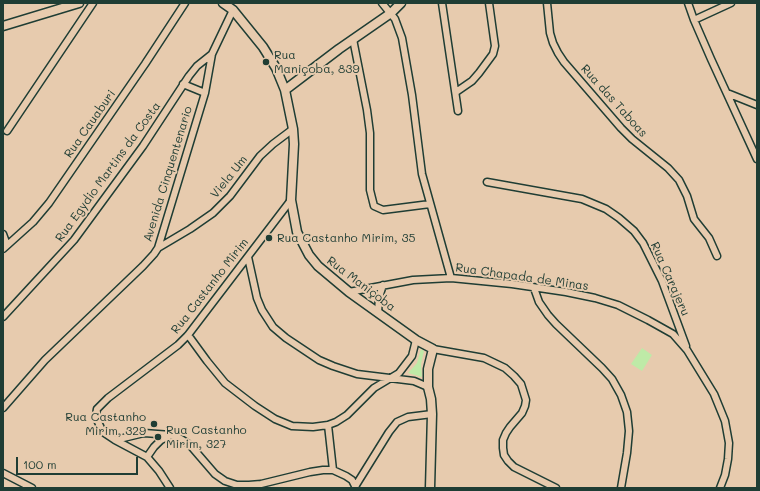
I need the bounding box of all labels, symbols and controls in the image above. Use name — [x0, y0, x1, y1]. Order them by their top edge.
place label: Rua Maniçoba, 839 — [274, 48, 359, 76]
marker: Rua Maniçoba, 839 — [261, 57, 271, 67]
street label: Rua das Taboas — [578, 62, 650, 140]
street label: Rua Cauaburi — [61, 87, 119, 161]
street label: Rua Egydio Martins da Costa — [52, 99, 164, 245]
street label: Avenida Cinquentenario — [141, 104, 195, 244]
street label: Viela Um — [207, 153, 251, 201]
place label: Rua Castanho Mirim, 35 — [277, 231, 416, 245]
marker: Rua Castanho Mirim, 35 — [264, 233, 274, 243]
street label: Rua Castanho Mirim — [168, 235, 252, 337]
street label: Rua Carajeru — [647, 240, 693, 318]
street label: Rua Maniçoba — [324, 254, 398, 314]
street label: Rua Chapada de Minas — [455, 261, 589, 293]
place label: Rua Castanho Mirim, 329 — [65, 410, 146, 438]
marker: Rua Castanho Mirim, 329 — [149, 419, 159, 429]
place label: Rua Castanho Mirim, 327 — [166, 423, 247, 451]
marker: Rua Castanho Mirim, 327 — [153, 432, 163, 442]
scale bar — [18, 449, 140, 475]
text: 100 m — [23, 456, 57, 472]

